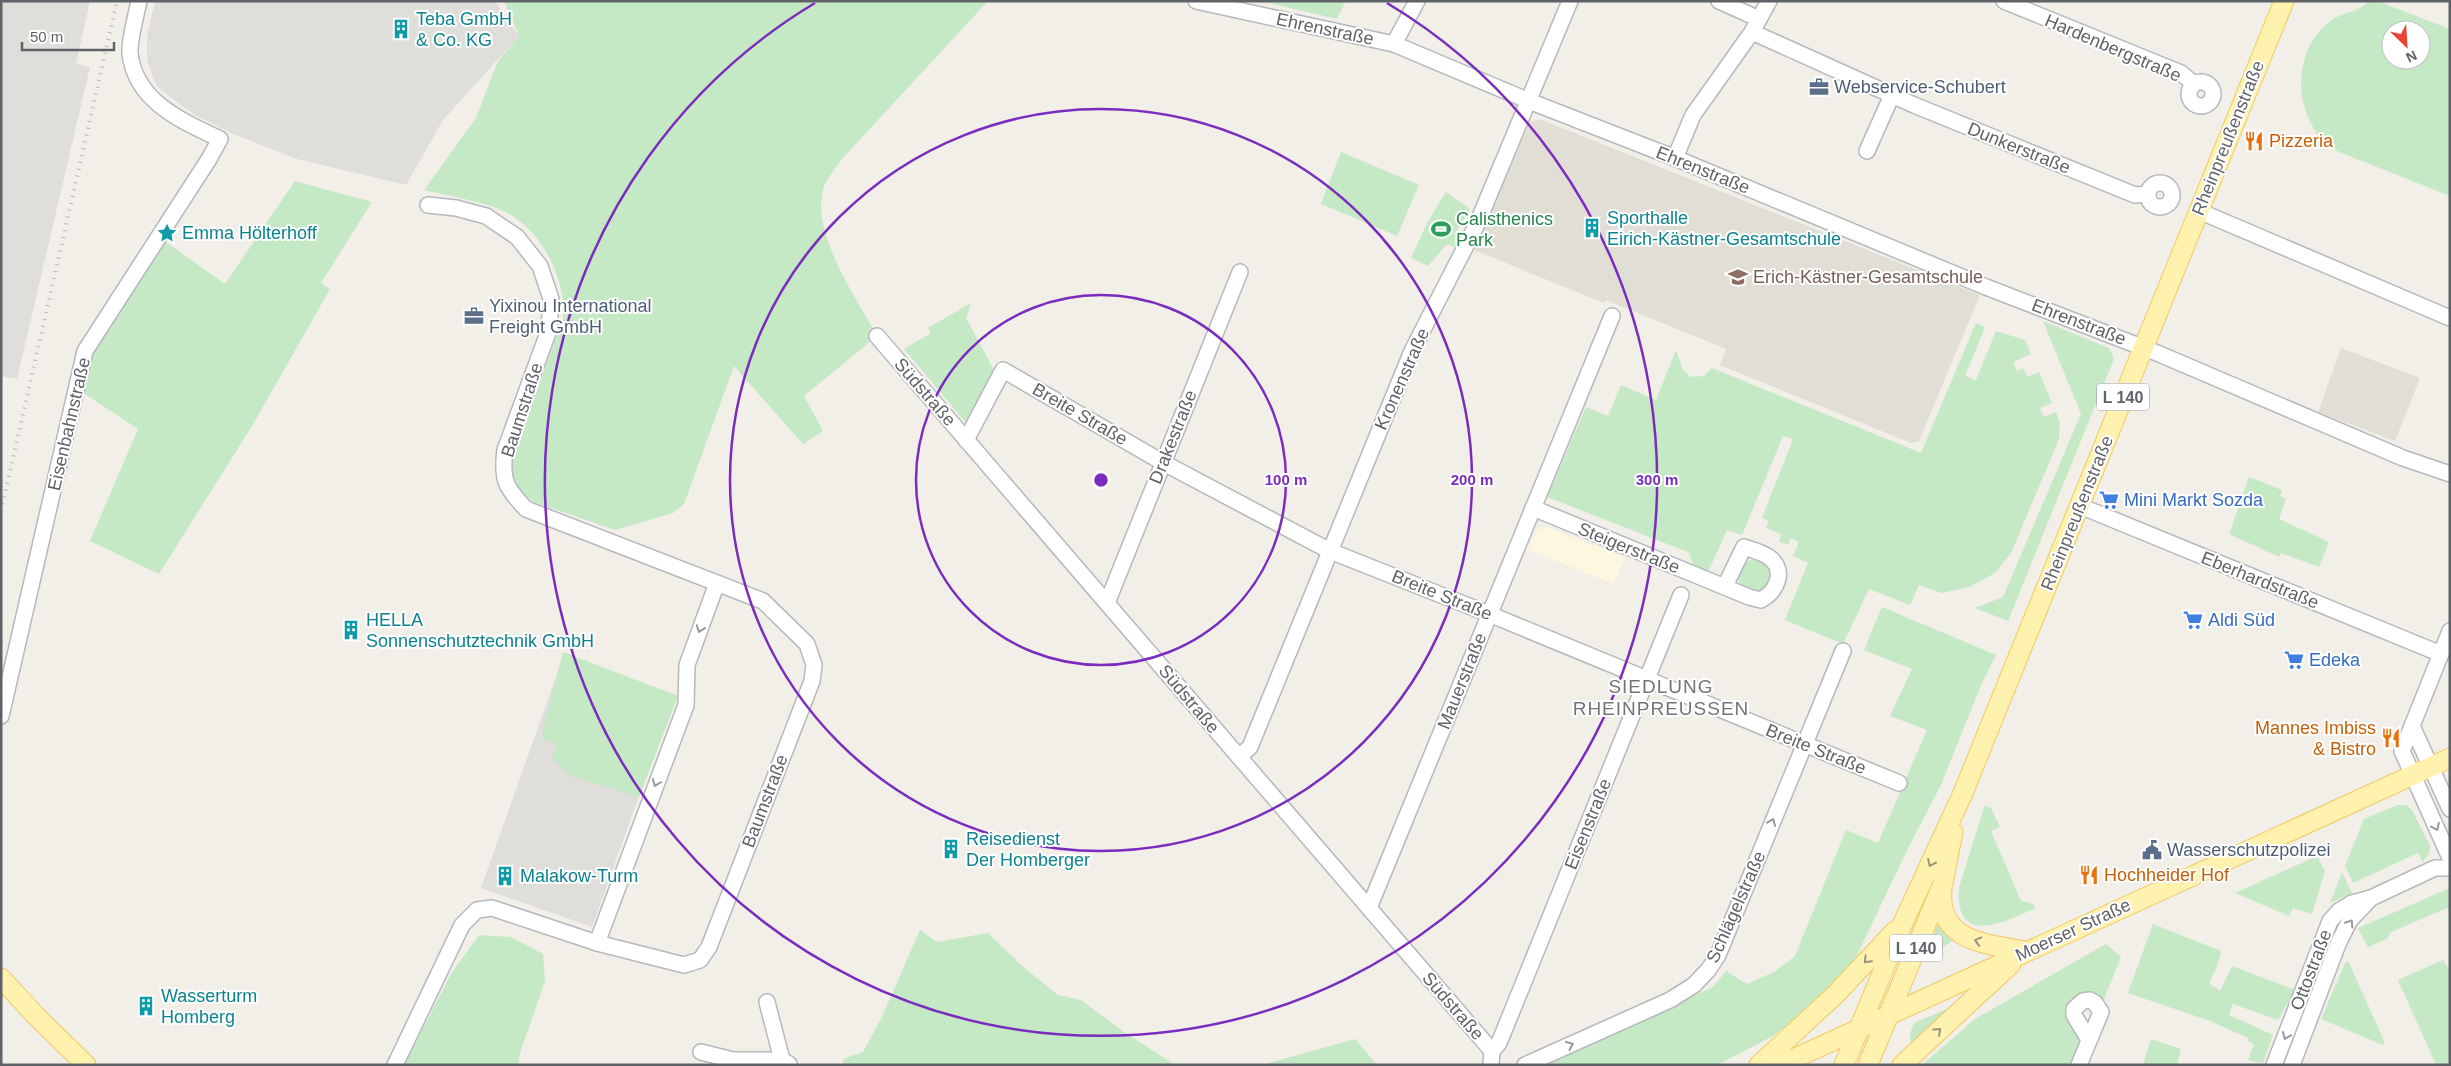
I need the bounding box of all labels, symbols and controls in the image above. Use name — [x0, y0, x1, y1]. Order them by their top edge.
place label: Teba GmbH & Co. KG — [416, 9, 512, 50]
street label: Ehrenstraße — [1274, 9, 1376, 49]
street label: Hardenbergstraße — [2042, 10, 2184, 86]
building icon: Teba GmbH & Co. KG — [390, 18, 412, 40]
scale bar — [22, 20, 115, 52]
north arrow — [2381, 20, 2431, 70]
text: 50 m — [30, 28, 63, 45]
text: N — [2404, 47, 2419, 66]
street label: Rheinpreußenstraße — [2188, 58, 2268, 218]
office icon: Webservice-Schubert — [1808, 76, 1830, 98]
place label: Webservice-Schubert — [1834, 77, 2006, 97]
street label: Dunkerstraße — [1965, 118, 2073, 178]
restaurant icon: Pizzeria — [2243, 130, 2265, 152]
place label: Pizzeria — [2269, 131, 2334, 151]
street label: Ehrenstraße — [1653, 142, 1753, 198]
place label: Sporthalle Eirich-Kästner-Gesamtschule — [1607, 208, 1841, 249]
place label: Calisthenics Park — [1456, 209, 1553, 250]
building icon: Sporthalle Eirich-Kästner-Gesamtschule — [1581, 217, 1603, 239]
sports icon: Calisthenics Park — [1430, 218, 1452, 240]
place icon: Emma Hölterhoff — [156, 222, 178, 244]
place label: Emma Hölterhoff — [182, 223, 318, 243]
school or university icon: Erich-Kästner-Gesamtschule — [1727, 266, 1749, 288]
place label: Erich-Kästner-Gesamtschule — [1753, 267, 1983, 287]
street label: Ehrenstraße — [2029, 295, 2129, 349]
place label: Yixinou International Freight GmbH — [489, 296, 651, 337]
office icon: Yixinou International Freight GmbH — [463, 305, 485, 327]
street label: Kronenstraße — [1371, 325, 1433, 433]
street label: Südstraße — [890, 354, 960, 430]
street label: Eisenbahnstraße — [44, 355, 94, 493]
street label: Baumstraße — [497, 360, 547, 460]
street label: Breite Straße — [1029, 379, 1131, 449]
road number: L 140 — [2097, 384, 2149, 411]
street label: Drakestraße — [1145, 387, 1201, 487]
street label: Rheinpreußenstraße — [2037, 433, 2117, 593]
centre of rings — [1092, 471, 1110, 489]
text: 100 m — [1265, 471, 1307, 488]
text: 200 m — [1451, 471, 1493, 488]
text: 300 m — [1636, 471, 1678, 488]
supermarket icon: Mini Markt Sozda — [2098, 489, 2120, 511]
place label: Mini Markt Sozda — [2124, 490, 2264, 510]
street label: Steigerstraße — [1575, 518, 1683, 578]
street label: Eberhardstraße — [2198, 547, 2322, 613]
street label: Breite Straße — [1389, 566, 1495, 624]
supermarket icon: Aldi Süd — [2182, 609, 2204, 631]
place label: HELLA Sonnenschutztechnik GmbH — [366, 610, 594, 651]
place label: Aldi Süd — [2208, 610, 2275, 630]
building icon: HELLA Sonnenschutztechnik GmbH — [340, 619, 362, 641]
one-way arrow — [696, 624, 706, 632]
street label: Mauerstraße — [1434, 630, 1490, 732]
supermarket icon: Edeka — [2283, 649, 2305, 671]
place label: Edeka — [2309, 650, 2361, 670]
street label: Südstraße — [1155, 661, 1223, 737]
district label: SIEDLUNG RHEINPREUSSEN — [1573, 676, 1749, 719]
place label: Mannes Imbiss & Bistro — [2255, 718, 2376, 759]
street label: Breite Straße — [1763, 720, 1869, 778]
restaurant icon: Mannes Imbiss & Bistro — [2380, 727, 2402, 749]
street label: Baumstraße — [738, 752, 792, 850]
street label: Eisenstraße — [1561, 776, 1615, 872]
one-way arrow — [652, 779, 662, 787]
one-way arrow — [1766, 818, 1776, 827]
one-way arrow — [2429, 822, 2439, 831]
place label: Reisedienst Der Homberger — [966, 829, 1090, 870]
building icon: Reisedienst Der Homberger — [940, 838, 962, 860]
public building icon: Wasserschutzpolizei — [2141, 839, 2163, 861]
place label: Wasserschutzpolizei — [2167, 840, 2330, 860]
street label: Schlägelstraße — [1702, 848, 1770, 966]
one-way arrow — [1926, 858, 1937, 867]
restaurant icon: Hochheider Hof — [2078, 864, 2100, 886]
building icon: Malakow-Turm — [494, 865, 516, 887]
place label: Hochheider Hof — [2104, 865, 2230, 885]
place label: Malakow-Turm — [520, 866, 638, 886]
street label: Moerser Straße — [2012, 895, 2134, 965]
one-way arrow — [2344, 919, 2353, 928]
street label: Ottostraße — [2286, 927, 2336, 1013]
road number: L 140 — [1890, 934, 1942, 961]
one-way arrow — [1973, 936, 1982, 947]
one-way arrow — [1864, 954, 1873, 963]
street label: Südstraße — [1418, 968, 1488, 1044]
place label: Wasserturm Homberg — [161, 986, 257, 1027]
building icon: Wasserturm Homberg — [135, 995, 157, 1017]
one-way arrow — [1932, 1028, 1941, 1037]
one-way arrow — [2282, 1031, 2292, 1039]
one-way arrow — [1565, 1040, 1574, 1051]

